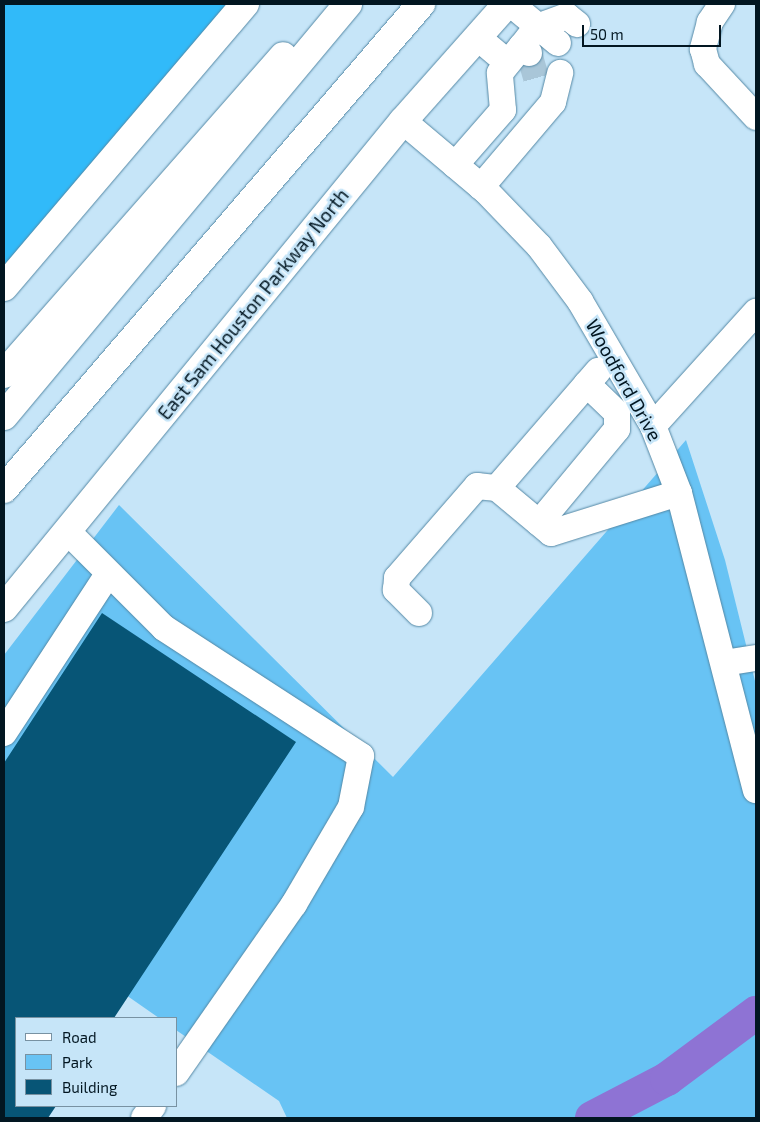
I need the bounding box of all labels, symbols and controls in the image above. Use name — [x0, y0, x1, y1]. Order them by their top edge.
scale bar — [585, 15, 724, 47]
text: 50 m — [590, 25, 624, 43]
street label: East Sam Houston Parkway North — [153, 184, 353, 424]
street label: Woodford Drive — [581, 315, 667, 445]
legend — [15, 1017, 178, 1107]
text: Road — [62, 1028, 97, 1046]
text: Park — [62, 1053, 93, 1071]
text: Building — [62, 1078, 117, 1096]

